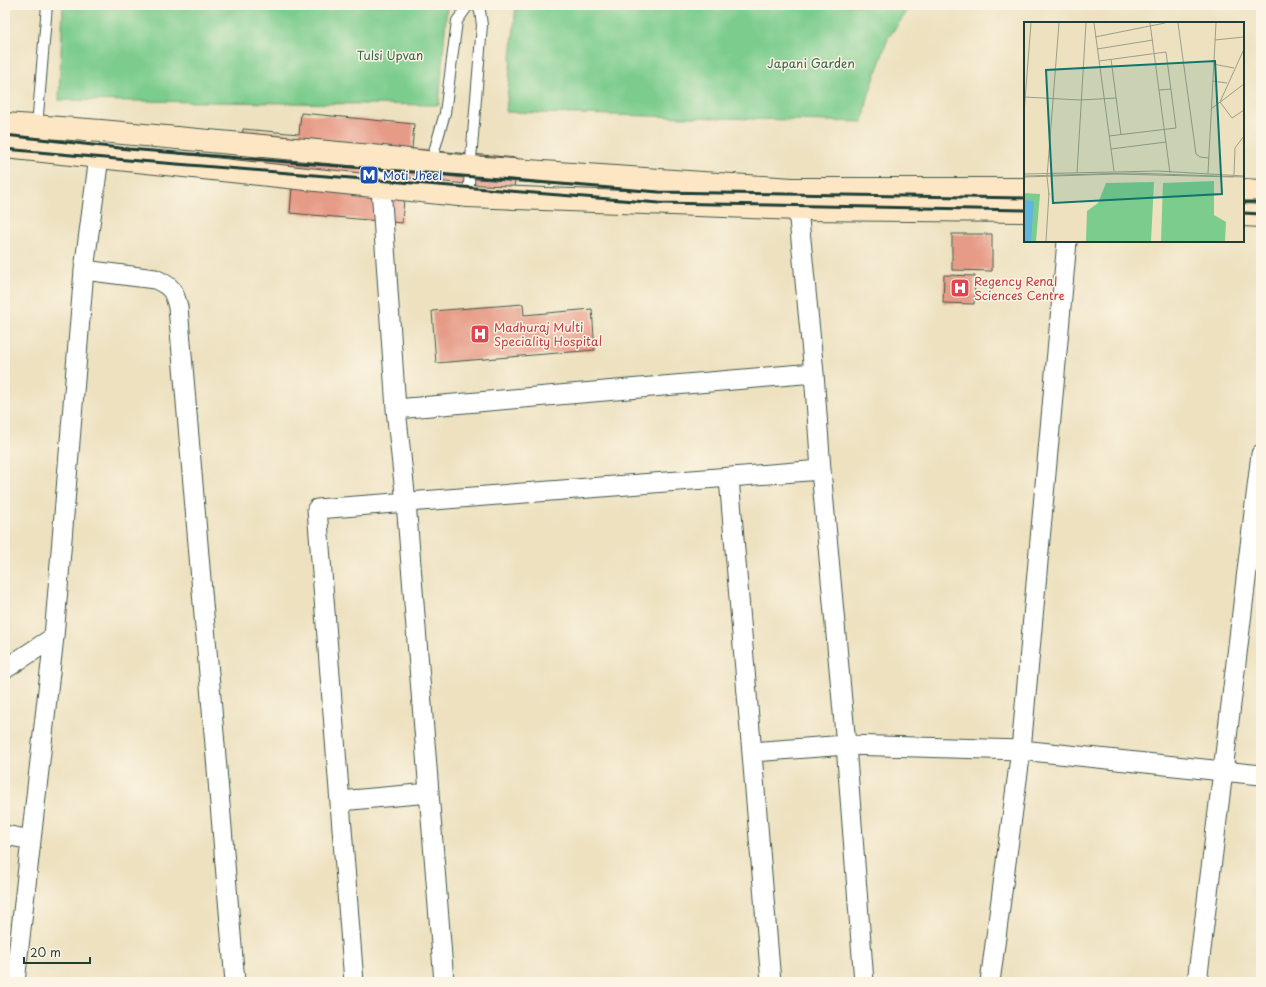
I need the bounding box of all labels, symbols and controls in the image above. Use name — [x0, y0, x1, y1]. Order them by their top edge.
inset map — [1024, 22, 1244, 242]
park label: Tulsi Upvan — [357, 46, 423, 64]
park label: Japani Garden — [767, 54, 855, 72]
metro station icon: Moti Jheel — [358, 164, 380, 186]
place label: Moti Jheel — [383, 166, 442, 184]
place label: Regency Renal Sciences Centre — [974, 272, 1064, 304]
hospital icon: Regency Renal Sciences Centre — [949, 277, 971, 299]
place label: Madhuraj Multi Speciality Hospital — [494, 318, 602, 350]
hospital icon: Madhuraj Multi Speciality Hospital — [469, 323, 491, 345]
scale bar — [24, 939, 90, 965]
text: 20 m — [30, 943, 61, 961]

